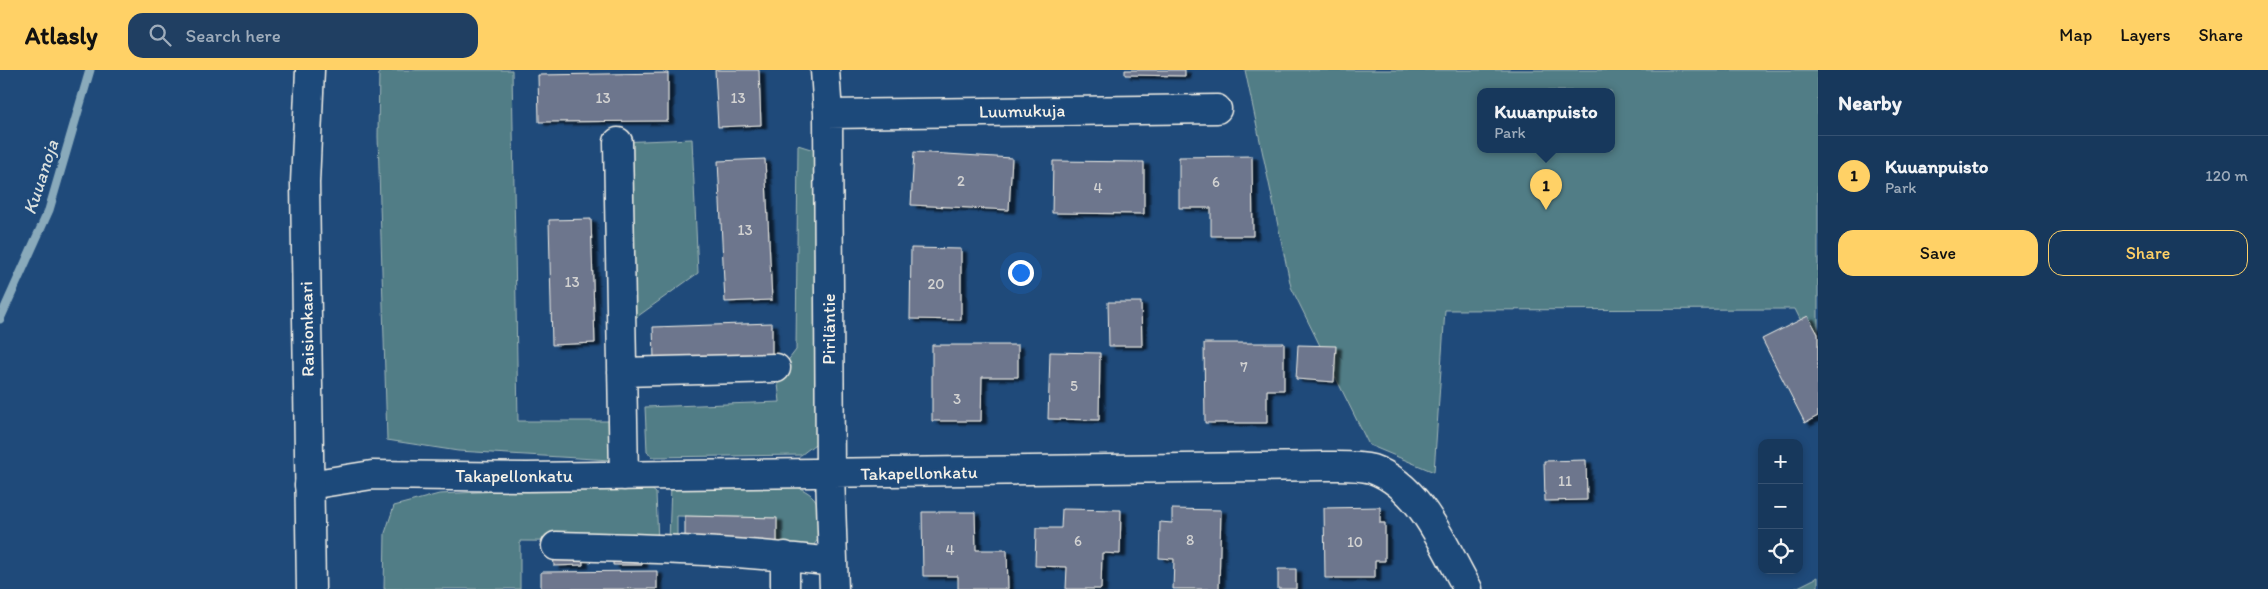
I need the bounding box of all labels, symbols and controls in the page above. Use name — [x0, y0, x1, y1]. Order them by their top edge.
search box — [128, 13, 478, 58]
text: Atlasly — [25, 21, 98, 50]
icon: search — [146, 21, 174, 49]
text: Search here — [186, 24, 281, 47]
text: Map — [2059, 24, 2092, 46]
text: Layers — [2120, 24, 2170, 46]
text: Share — [2198, 24, 2243, 46]
popup — [1477, 88, 1615, 153]
house number: 13 — [595, 89, 611, 107]
house number: 13 — [730, 89, 746, 107]
text: Nearby — [1838, 90, 1902, 115]
street label: Luumukuja — [979, 99, 1065, 123]
text: Kuuanpuisto — [1494, 100, 1598, 123]
text: Park — [1494, 123, 1526, 142]
water label: Kuuanoja — [18, 136, 64, 217]
text: Kuuanpuisto — [1885, 155, 1988, 178]
text: 1 — [1850, 166, 1858, 185]
text: 120 m — [2205, 166, 2248, 185]
pin: 1 — [1530, 169, 1562, 210]
house number: 2 — [957, 172, 965, 190]
house number: 6 — [1212, 173, 1220, 191]
text: Park — [1885, 178, 1916, 197]
house number: 4 — [1093, 179, 1103, 197]
house number: 13 — [737, 221, 753, 239]
button: Save — [1838, 230, 2038, 276]
button: Share — [2048, 230, 2248, 276]
your location — [1008, 260, 1034, 286]
house number: 13 — [564, 273, 580, 291]
house number: 20 — [927, 275, 945, 293]
street label: Raisionkaari — [295, 281, 319, 377]
street label: Piriläntie — [818, 293, 840, 365]
house number: 7 — [1240, 358, 1248, 376]
house number: 5 — [1070, 377, 1078, 395]
house number: 3 — [953, 390, 961, 408]
map controls — [1758, 439, 1803, 574]
button: + — [1758, 439, 1803, 484]
street label: Takapellonkatu — [860, 461, 978, 485]
street label: Takapellonkatu — [455, 465, 573, 487]
house number: 11 — [1558, 472, 1572, 490]
button: − — [1758, 484, 1803, 529]
button: locate — [1758, 529, 1803, 574]
house number: 8 — [1186, 531, 1194, 549]
house number: 6 — [1074, 532, 1082, 550]
house number: 10 — [1347, 533, 1363, 551]
house number: 4 — [945, 541, 955, 559]

